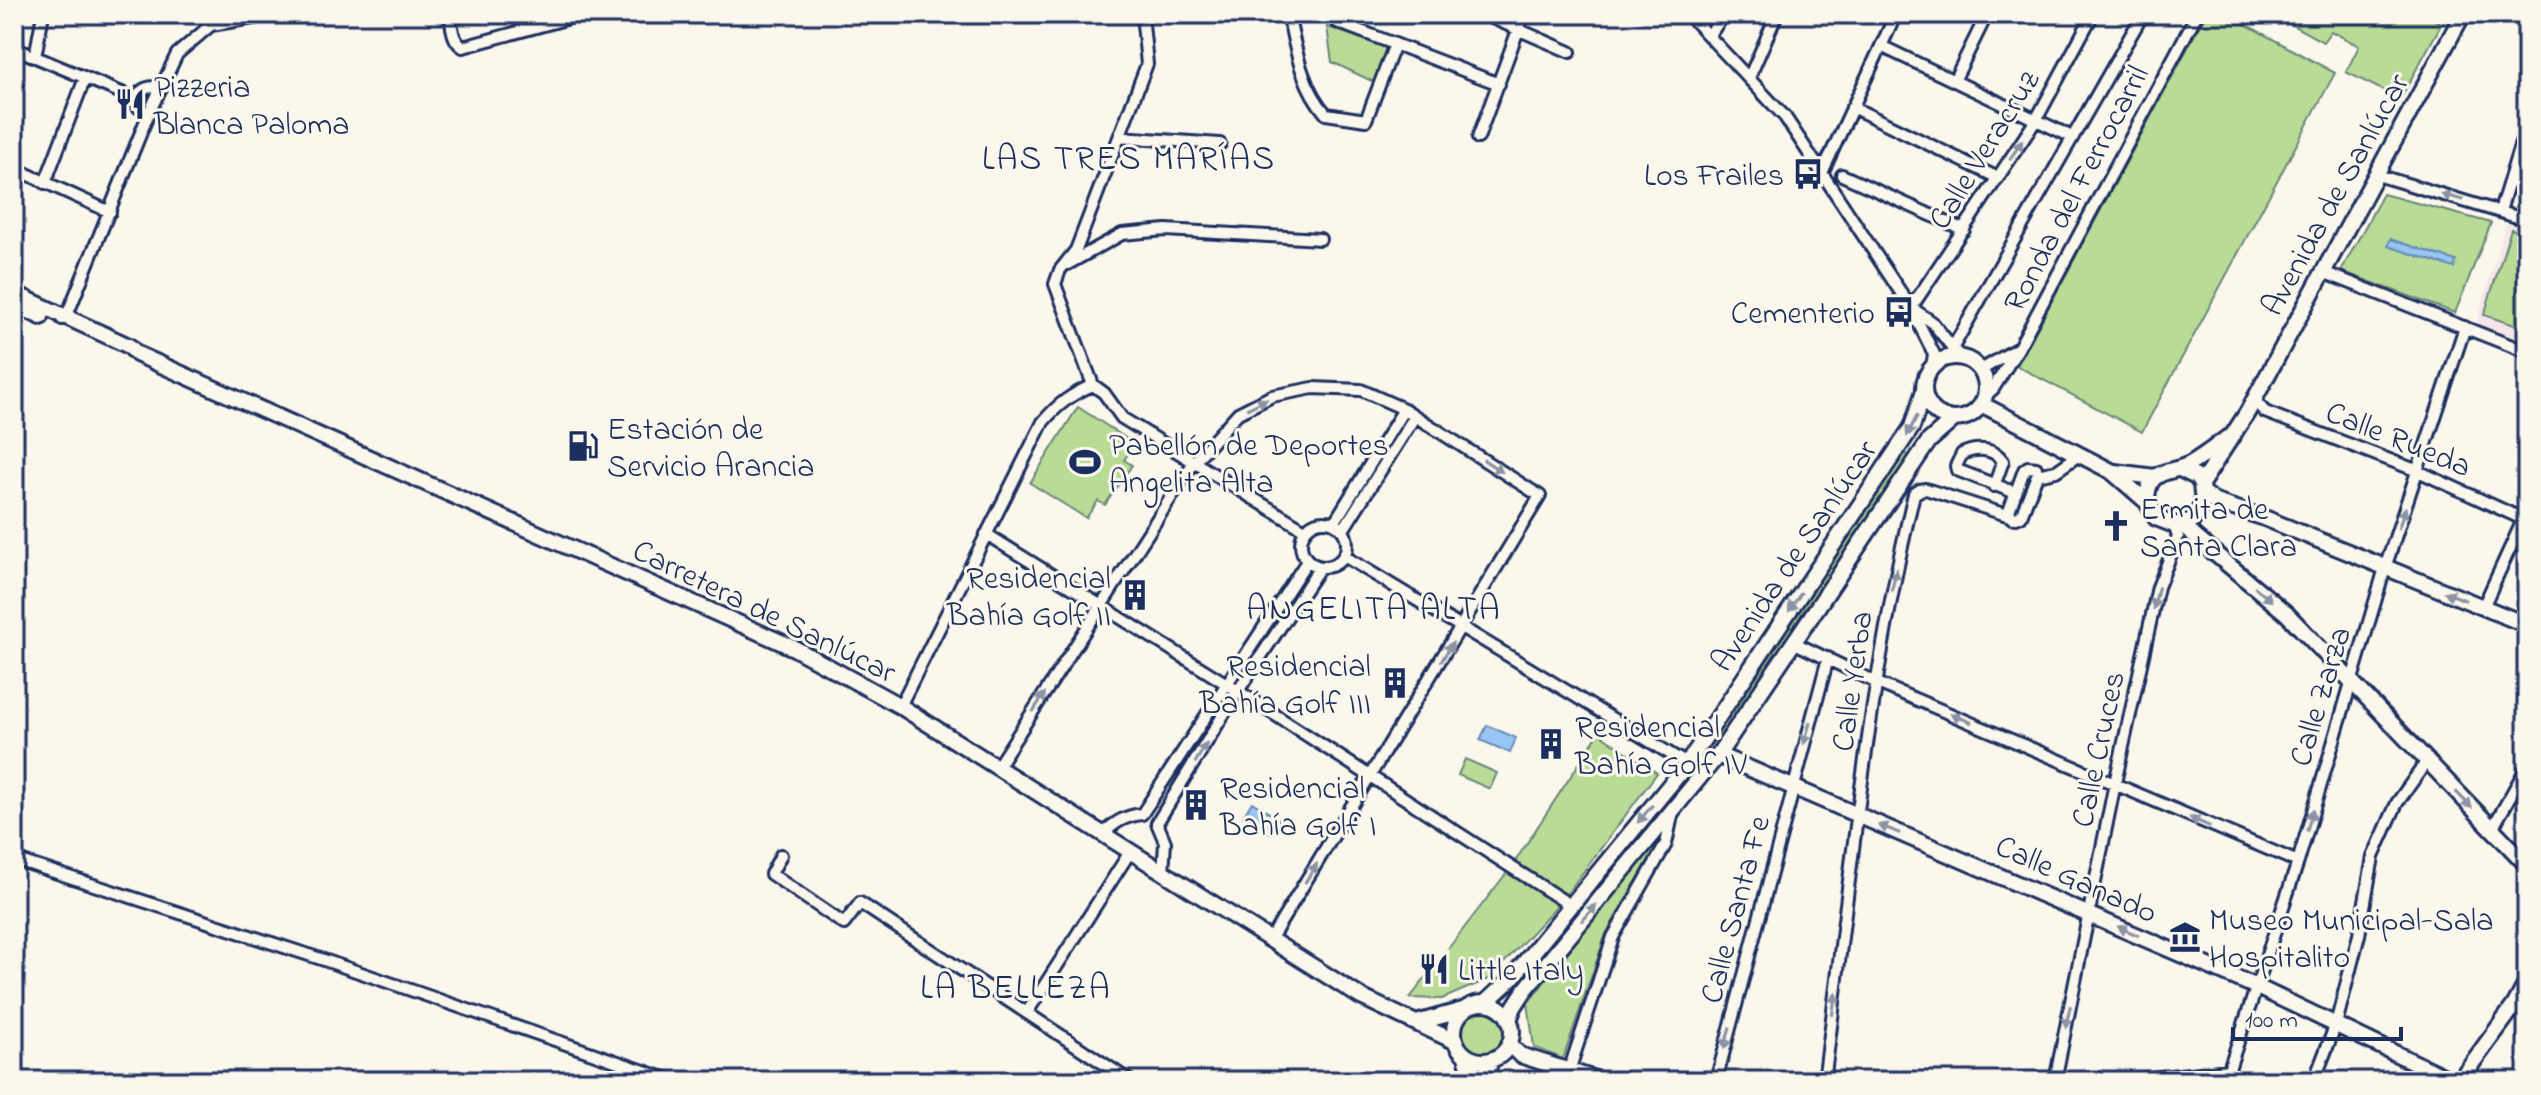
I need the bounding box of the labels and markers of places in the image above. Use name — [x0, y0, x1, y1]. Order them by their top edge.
place label: Pizzeria Blanca Paloma — [153, 66, 350, 150]
restaurant icon: Pizzeria Blanca Paloma — [113, 87, 147, 121]
place label: Los Frailes — [1644, 154, 1784, 201]
bus stop icon: Los Frailes — [1791, 157, 1825, 191]
place label: Cementerio — [1731, 292, 1875, 339]
bus stop icon: Cementerio — [1882, 295, 1916, 329]
place label: Estación de Servicio Arancia — [607, 408, 814, 492]
place label: Pabellón de Deportes Angelita Alta — [1109, 424, 1389, 508]
fuel station icon: Estación de Servicio Arancia — [566, 429, 600, 463]
sports icon: Pabellón de Deportes Angelita Alta — [1068, 445, 1102, 479]
place label: Ermita de Santa Clara — [2140, 488, 2297, 572]
church icon: Ermita de Santa Clara — [2099, 509, 2133, 543]
place label: Residencial Bahía Golf II — [946, 557, 1111, 641]
building icon: Residencial Bahía Golf II — [1118, 578, 1152, 612]
place label: Residencial Bahía Golf III — [1198, 645, 1371, 729]
building icon: Residencial Bahía Golf III — [1378, 666, 1412, 700]
place label: Residencial Bahía Golf IV — [1574, 706, 1748, 790]
building icon: Residencial Bahía Golf IV — [1534, 727, 1568, 761]
place label: Residencial Bahía Golf I — [1219, 767, 1377, 851]
building icon: Residencial Bahía Golf I — [1179, 788, 1213, 822]
place label: Museo Municipal-Sala Hospitalito — [2209, 899, 2494, 983]
museum icon: Museo Municipal-Sala Hospitalito — [2168, 920, 2202, 954]
place label: Little Italy — [1458, 949, 1584, 996]
restaurant icon: Little Italy — [1417, 952, 1451, 986]

